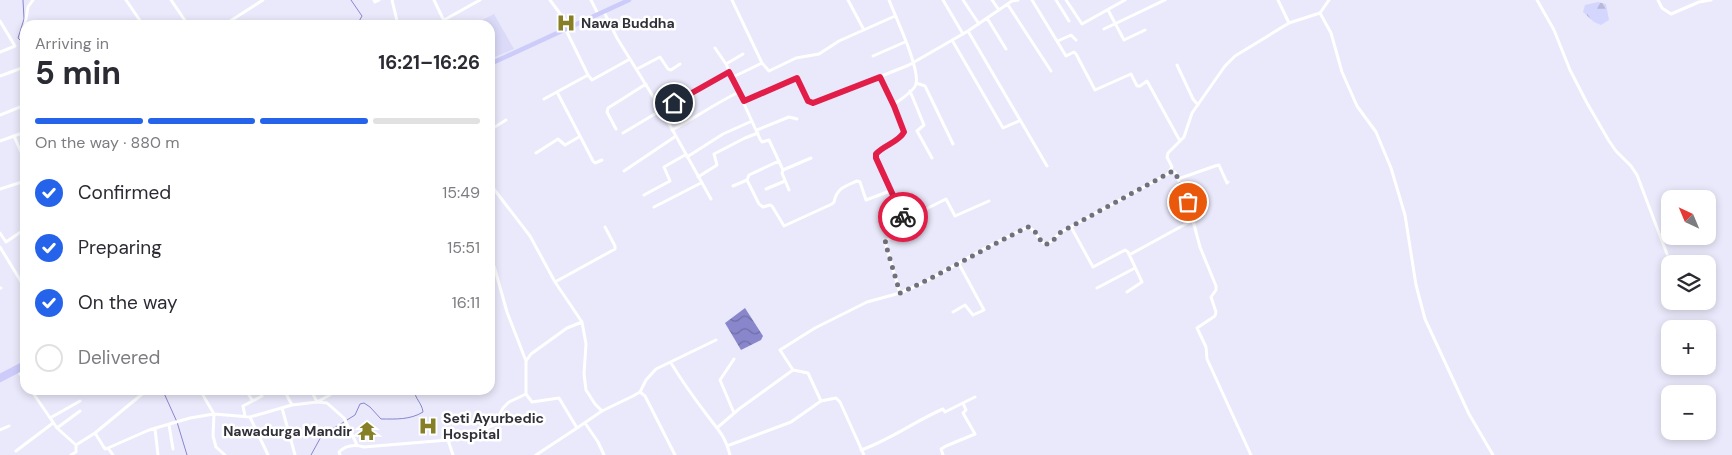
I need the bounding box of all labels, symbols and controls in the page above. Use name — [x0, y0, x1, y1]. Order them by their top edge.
hospital icon: Nawa Buddha — [555, 12, 577, 34]
place label: Nawa Buddha — [581, 14, 675, 32]
text: Arriving in — [35, 33, 109, 54]
text: 16:21–16:26 — [378, 50, 480, 75]
text: 5 min — [35, 52, 121, 94]
pin — [653, 82, 695, 124]
icon: home — [660, 89, 688, 117]
text: On the way · 880 m — [35, 132, 180, 153]
icon: check — [35, 179, 63, 207]
text: Confirmed — [78, 180, 171, 205]
pin — [1167, 181, 1209, 223]
text: 15:49 — [442, 182, 480, 203]
icon: bag — [1174, 188, 1202, 216]
north arrow — [1661, 190, 1716, 245]
map controls — [1661, 190, 1716, 440]
courier — [878, 192, 928, 242]
icon: bike — [889, 203, 917, 231]
icon: check — [35, 234, 63, 262]
text: Preparing — [78, 235, 162, 260]
text: 15:51 — [447, 237, 480, 258]
button: layers — [1661, 255, 1716, 310]
icon: check — [35, 289, 63, 317]
text: On the way — [78, 290, 178, 315]
text: 16:11 — [452, 292, 480, 313]
button: + — [1661, 320, 1716, 375]
text: Delivered — [78, 345, 160, 370]
button: − — [1661, 385, 1716, 440]
place label: Seti Ayurbedic Hospital — [443, 409, 544, 443]
hospital icon: Seti Ayurbedic Hospital — [417, 415, 439, 437]
temple icon: Nawadurga Mandir — [356, 420, 378, 442]
place label: Nawadurga Mandir — [223, 422, 352, 440]

